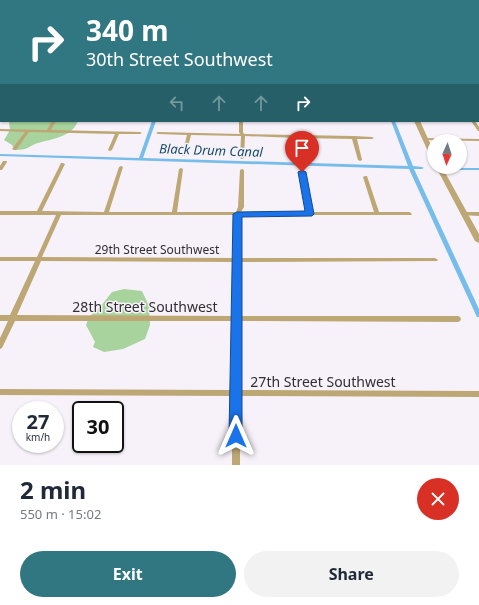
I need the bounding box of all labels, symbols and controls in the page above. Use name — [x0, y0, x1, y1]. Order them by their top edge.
text: 340 m — [86, 11, 169, 49]
icon: right — [20, 16, 72, 68]
text: 30th Street Southwest — [86, 47, 273, 71]
icon: left — [166, 92, 188, 114]
icon: ahead — [208, 92, 230, 114]
icon: ahead — [250, 92, 272, 114]
icon: right — [292, 92, 314, 114]
pin — [285, 131, 319, 172]
north arrow — [427, 134, 467, 174]
map controls — [427, 134, 467, 174]
icon: arrive — [291, 137, 313, 159]
water label: Black Drum Canal — [159, 139, 264, 161]
street label: 29th Street Southwest — [95, 241, 220, 258]
street label: 28th Street Southwest — [72, 297, 218, 316]
street label: 27th Street Southwest — [250, 372, 396, 391]
speed limit sign: 30 — [72, 401, 124, 453]
text: 27 — [27, 408, 49, 435]
position arrow — [215, 415, 257, 457]
text: km/h — [26, 430, 50, 444]
text: 2 min — [20, 473, 86, 506]
button: close — [417, 478, 459, 520]
text: 550 m · 15:02 — [20, 505, 101, 523]
button: Exit — [20, 551, 236, 597]
button: Share — [244, 551, 459, 597]

